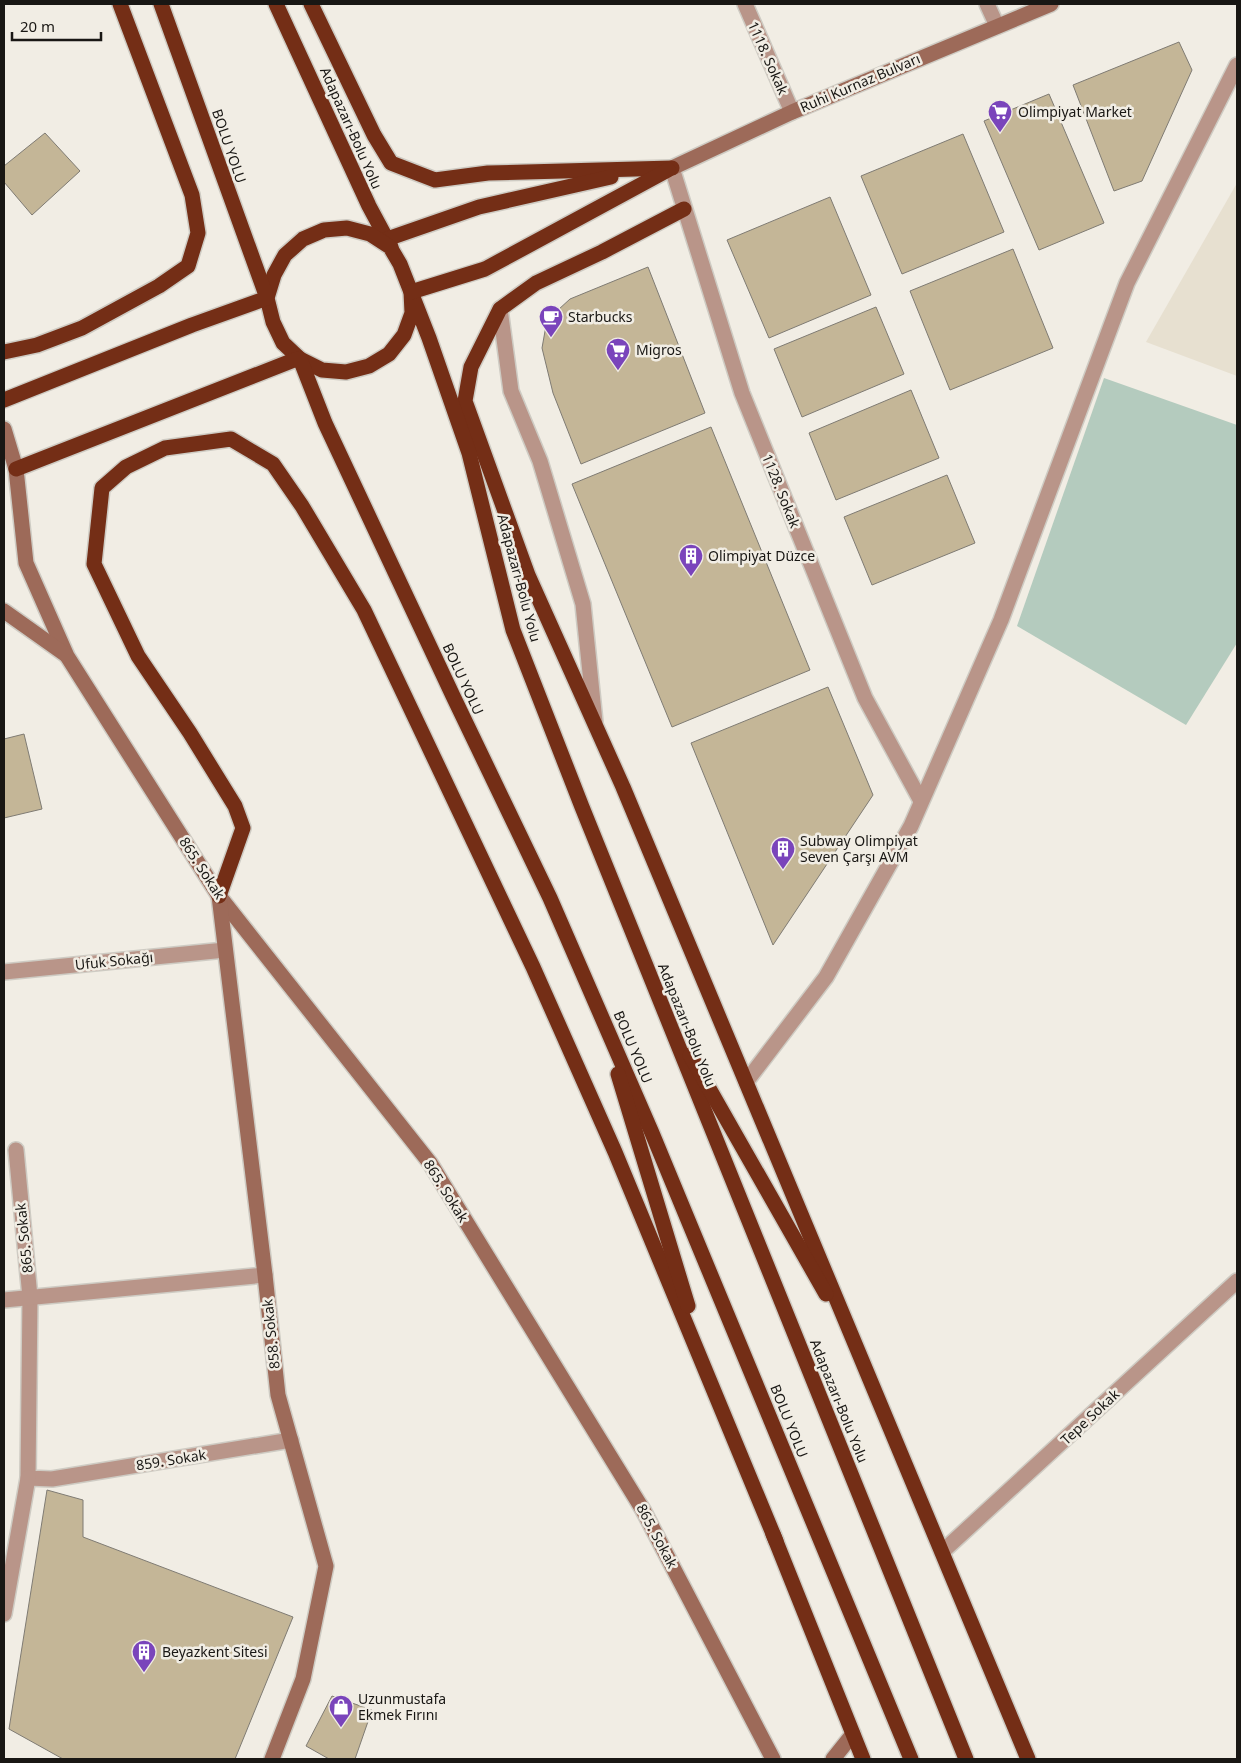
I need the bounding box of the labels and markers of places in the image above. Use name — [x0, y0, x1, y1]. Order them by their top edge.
supermarket icon: Olimpiyat Market — [987, 99, 1013, 133]
place label: Olimpiyat Market — [1018, 102, 1132, 121]
cafe icon: Starbucks — [538, 304, 564, 338]
place label: Starbucks — [568, 307, 633, 326]
supermarket icon: Migros — [605, 337, 631, 371]
place label: Migros — [636, 340, 682, 359]
building icon: Olimpiyat Düzce — [678, 543, 704, 577]
place label: Olimpiyat Düzce — [708, 546, 815, 565]
place label: Subway Olimpiyat Seven Çarşı AVM — [800, 831, 918, 866]
building icon: Subway Olimpiyat Seven Çarşı AVM — [770, 836, 796, 870]
building icon: Beyazkent Sitesi — [131, 1639, 157, 1673]
place label: Beyazkent Sitesi — [162, 1642, 268, 1661]
place label: Uzunmustafa Ekmek Fırını — [358, 1689, 446, 1724]
shop icon: Uzunmustafa Ekmek Fırını — [328, 1694, 354, 1728]

